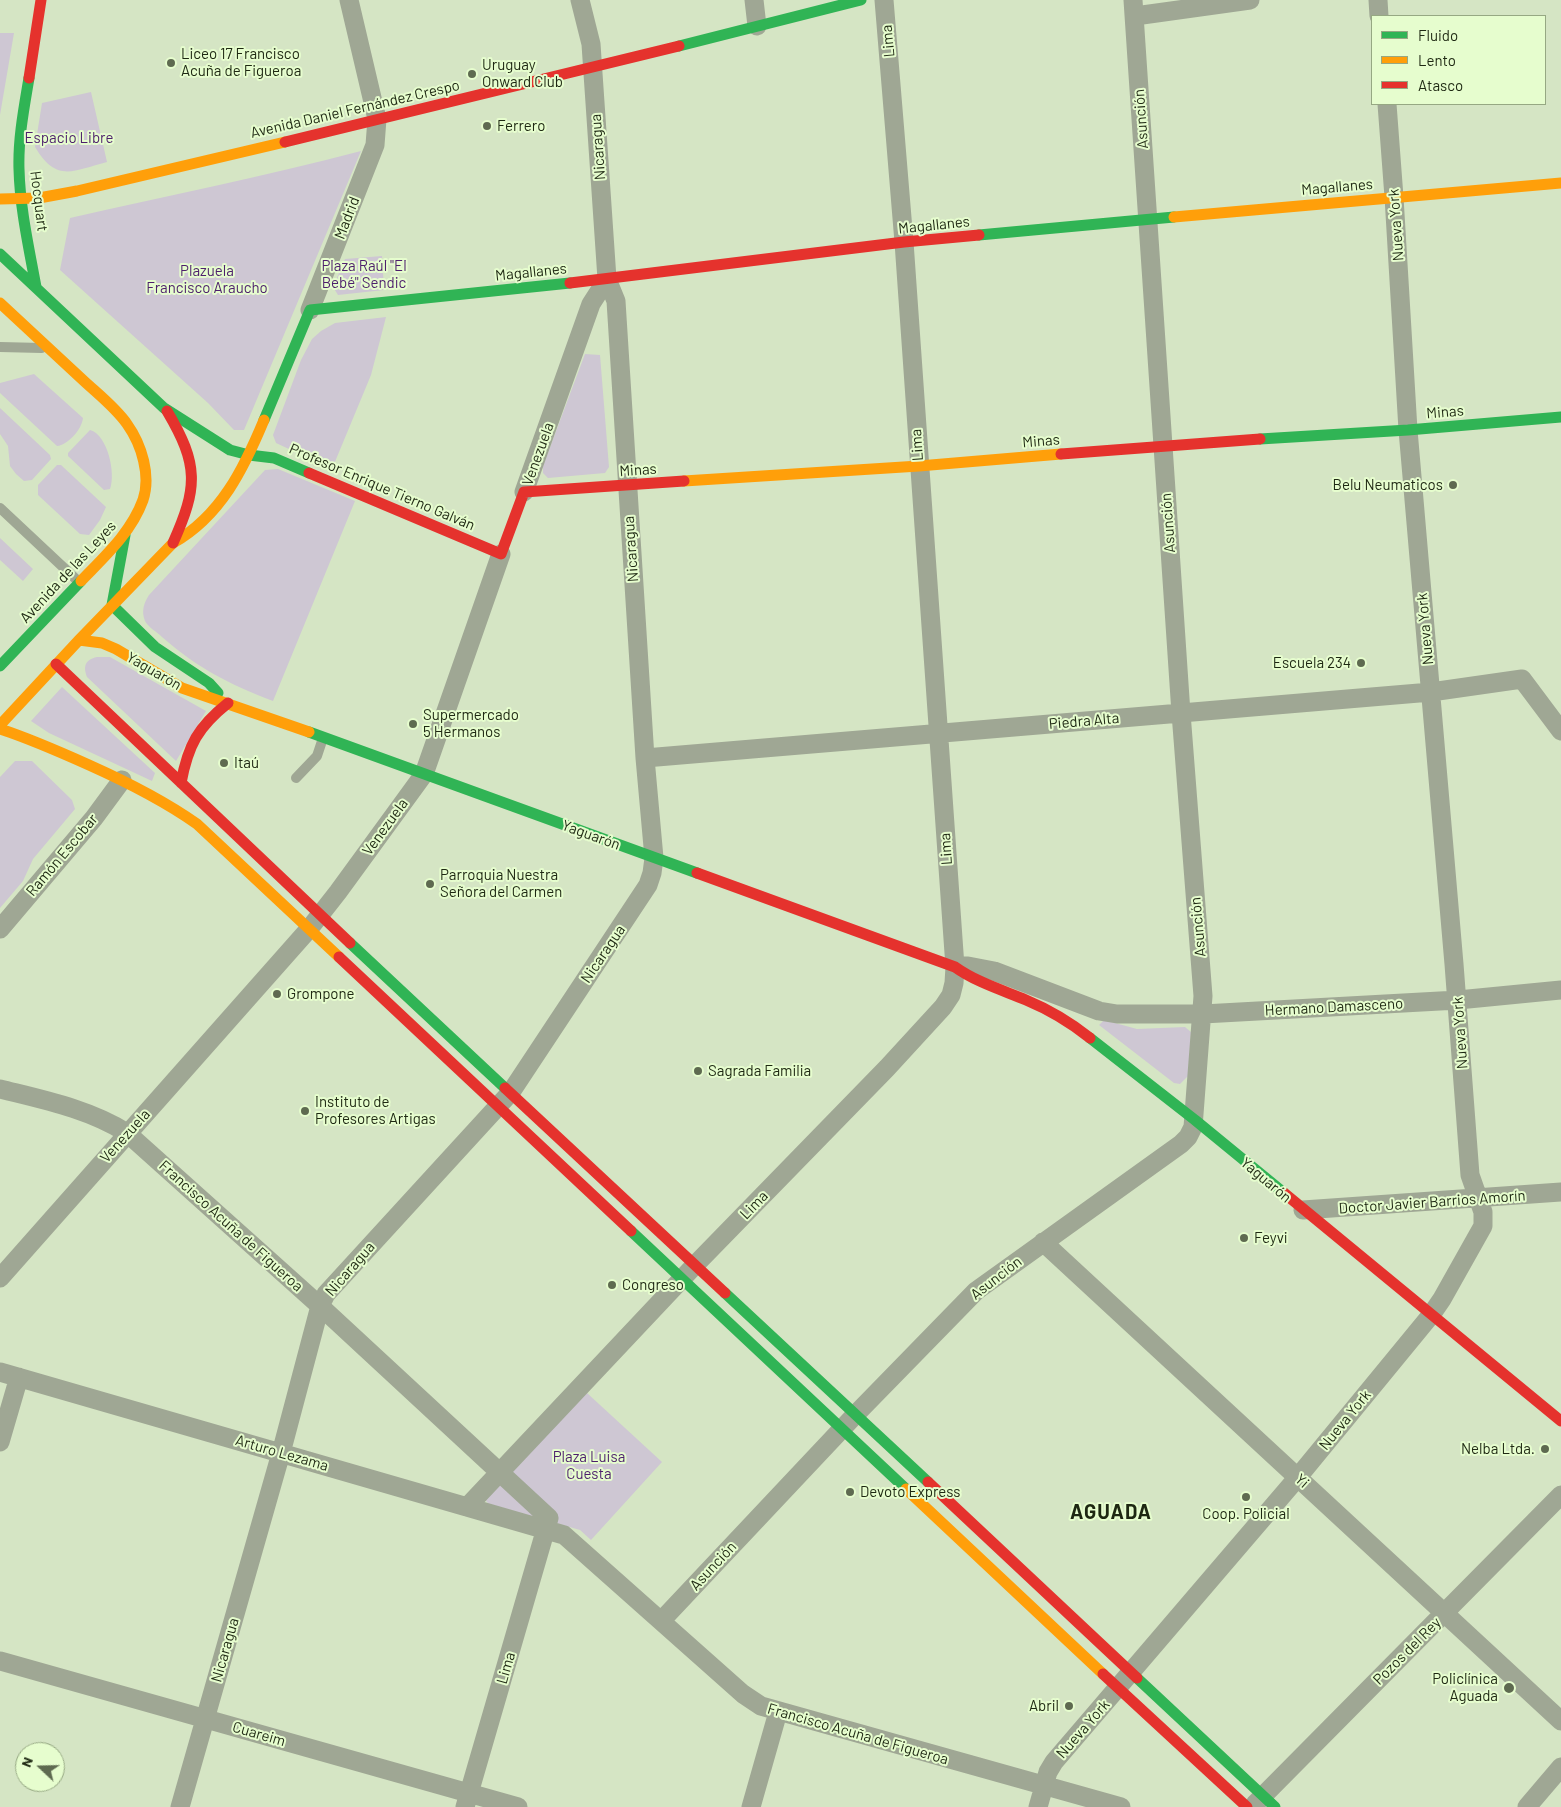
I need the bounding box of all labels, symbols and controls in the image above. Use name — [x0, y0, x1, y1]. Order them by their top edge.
legend — [1371, 15, 1546, 105]
street label: Lima — [878, 24, 898, 58]
text: Fluido — [1418, 26, 1458, 44]
place label: Liceo 17 Francisco Acuña de Figueroa — [181, 45, 301, 80]
text: Lento — [1418, 51, 1456, 69]
place label: Uruguay Onward Club — [482, 56, 563, 91]
marker: Liceo 17 Francisco Acuña de Figueroa — [165, 57, 177, 69]
marker: Uruguay Onward Club — [466, 68, 478, 80]
street label: Avenida Daniel Fernández Crespo — [249, 76, 461, 142]
text: Atasco — [1418, 76, 1463, 94]
street label: Asunción — [1130, 88, 1152, 150]
street label: Nicaragua — [587, 113, 609, 181]
place label: Ferrero — [497, 117, 545, 135]
marker: Ferrero — [481, 120, 493, 132]
park label: Espacio Libre — [25, 129, 113, 147]
street label: Hocquart — [26, 170, 52, 232]
street label: Magallanes — [1301, 175, 1373, 199]
street label: Nueva York — [1384, 188, 1408, 262]
street label: Madrid — [331, 194, 363, 242]
street label: Magallanes — [897, 212, 971, 238]
park label: Plaza Raúl "El Bebé" Sendic — [321, 257, 407, 292]
street label: Magallanes — [494, 259, 568, 285]
park label: Plazuela Francisco Araucho — [146, 262, 268, 297]
street label: Minas — [1426, 401, 1464, 423]
street label: Venezuela — [518, 420, 558, 488]
street label: Lima — [907, 428, 927, 462]
street label: Minas — [1022, 430, 1060, 452]
street label: Profesor Enrique Tierno Galván — [286, 440, 478, 534]
street label: Minas — [619, 460, 657, 480]
place label: Belu Neumaticos — [1332, 476, 1443, 494]
marker: Belu Neumaticos — [1447, 479, 1459, 491]
street label: Asunción — [1157, 492, 1179, 554]
street label: Nicaragua — [620, 515, 642, 583]
street label: Avenida de las Leyes — [16, 517, 120, 627]
street label: Nueva York — [1413, 592, 1437, 666]
street label: Yaguarón — [123, 648, 185, 694]
place label: Escuela 234 — [1273, 654, 1351, 672]
marker: Escuela 234 — [1355, 657, 1367, 669]
place label: Supermercado 5 Hermanos — [423, 706, 519, 741]
street label: Piedra Alta — [1048, 709, 1120, 733]
marker: Supermercado 5 Hermanos — [407, 718, 419, 730]
place label: Itaú — [234, 754, 259, 772]
marker: Itaú — [218, 757, 230, 769]
street label: Venezuela — [358, 795, 412, 859]
street label: Ramón Escobar — [22, 810, 102, 900]
street label: Yaguarón — [559, 816, 623, 854]
street label: Lima — [936, 832, 956, 866]
place label: Parroquia Nuestra Señora del Carmen — [440, 866, 562, 901]
marker: Parroquia Nuestra Señora del Carmen — [424, 878, 436, 890]
street label: Asunción — [1186, 896, 1210, 958]
street label: Nicaragua — [577, 922, 629, 986]
place label: Grompone — [287, 985, 354, 1003]
marker: Grompone — [271, 988, 283, 1000]
street label: Hermano Damasceno — [1264, 994, 1404, 1020]
street label: Nueva York — [1448, 996, 1472, 1070]
place label: Sagrada Familia — [708, 1062, 811, 1080]
marker: Sagrada Familia — [692, 1065, 704, 1077]
place label: Instituto de Profesores Artigas — [315, 1093, 436, 1128]
street label: Venezuela — [96, 1105, 154, 1167]
marker: Instituto de Profesores Artigas — [299, 1105, 311, 1117]
street label: Yaguarón — [1237, 1154, 1295, 1206]
street label: Francisco Acuña de Figueroa — [155, 1157, 307, 1295]
street label: Doctor Javier Barrios Amorín — [1338, 1186, 1526, 1218]
street label: Lima — [736, 1187, 772, 1223]
place label: Feyvi — [1254, 1229, 1288, 1247]
marker: Feyvi — [1238, 1232, 1250, 1244]
street label: Nicaragua — [321, 1238, 379, 1300]
street label: Asunción — [967, 1252, 1025, 1304]
place label: Congreso — [622, 1276, 684, 1294]
marker: Congreso — [606, 1279, 618, 1291]
street label: Nueva York — [1315, 1386, 1375, 1454]
street label: Arturo Lezama — [233, 1431, 331, 1475]
place label: Nelba Ltda. — [1461, 1440, 1535, 1458]
marker: Nelba Ltda. — [1539, 1443, 1551, 1455]
park label: Plaza Luisa Cuesta — [553, 1448, 625, 1483]
street label: Yi — [1291, 1470, 1313, 1492]
place label: Devoto Express — [860, 1483, 960, 1501]
marker: Devoto Express — [844, 1486, 856, 1498]
marker: Coop. Policial — [1240, 1491, 1252, 1503]
district label: AGUADA — [1069, 1500, 1153, 1524]
place label: Coop. Policial — [1202, 1505, 1290, 1523]
street label: Asunción — [686, 1538, 740, 1594]
street label: Pozos del Rey — [1369, 1613, 1445, 1689]
street label: Nicaragua — [207, 1616, 243, 1684]
street label: Lima — [493, 1650, 519, 1686]
place label: Policlínica Aguada — [1432, 1670, 1498, 1705]
marker: Policlínica Aguada — [1502, 1681, 1516, 1695]
street label: Nueva York — [1052, 1696, 1114, 1762]
place label: Abril — [1029, 1697, 1059, 1715]
street label: Francisco Acuña de Figueroa — [765, 1700, 951, 1768]
marker: Abril — [1063, 1700, 1075, 1712]
street label: Cuareim — [230, 1718, 288, 1750]
north arrow — [15, 1742, 65, 1792]
text: N — [17, 1754, 36, 1769]

